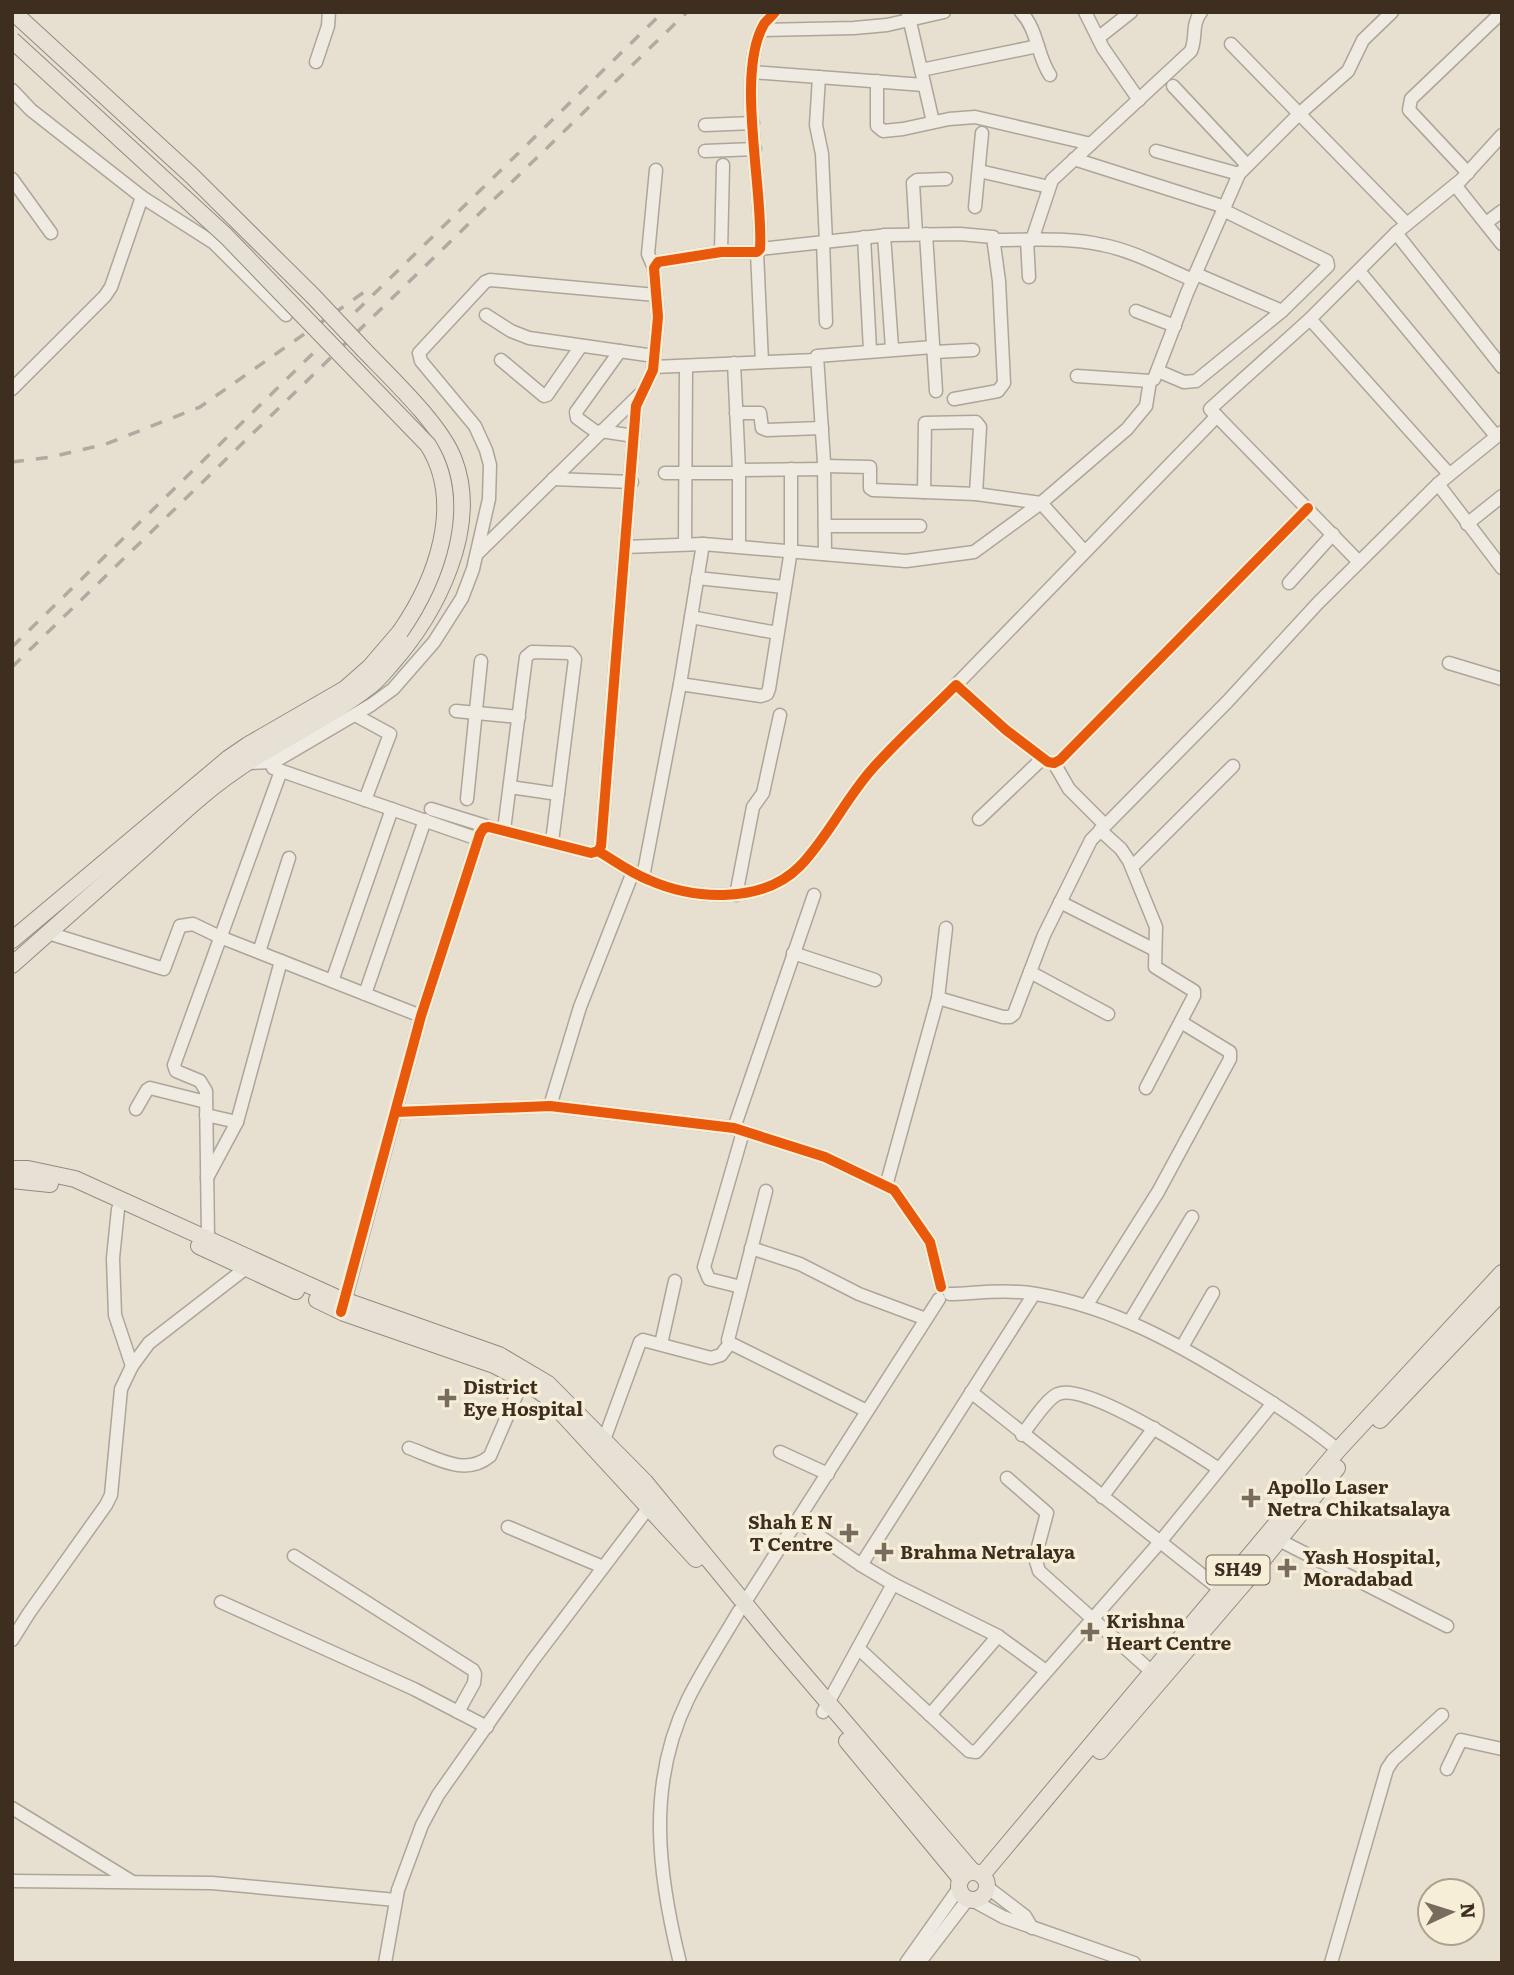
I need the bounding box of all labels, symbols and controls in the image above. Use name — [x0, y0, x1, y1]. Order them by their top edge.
place label: District Eye Hospital — [463, 1372, 583, 1422]
marker: District Eye Hospital — [437, 1388, 457, 1408]
place label: Apollo Laser Netra Chikatsalaya — [1267, 1472, 1450, 1522]
marker: Apollo Laser Netra Chikatsalaya — [1241, 1488, 1261, 1508]
place label: Shah E N T Centre — [748, 1507, 833, 1557]
marker: Shah E N T Centre — [839, 1523, 859, 1543]
place label: Brahma Netralaya — [900, 1537, 1075, 1565]
marker: Brahma Netralaya — [874, 1542, 894, 1562]
place label: Yash Hospital, Moradabad — [1303, 1542, 1441, 1592]
road number: SH49 — [1206, 1555, 1270, 1584]
marker: Yash Hospital, Moradabad — [1277, 1558, 1297, 1578]
place label: Krishna Heart Centre — [1106, 1606, 1231, 1656]
marker: Krishna Heart Centre — [1080, 1622, 1100, 1642]
north arrow — [1416, 1877, 1486, 1947]
text: N — [1454, 1902, 1483, 1920]

